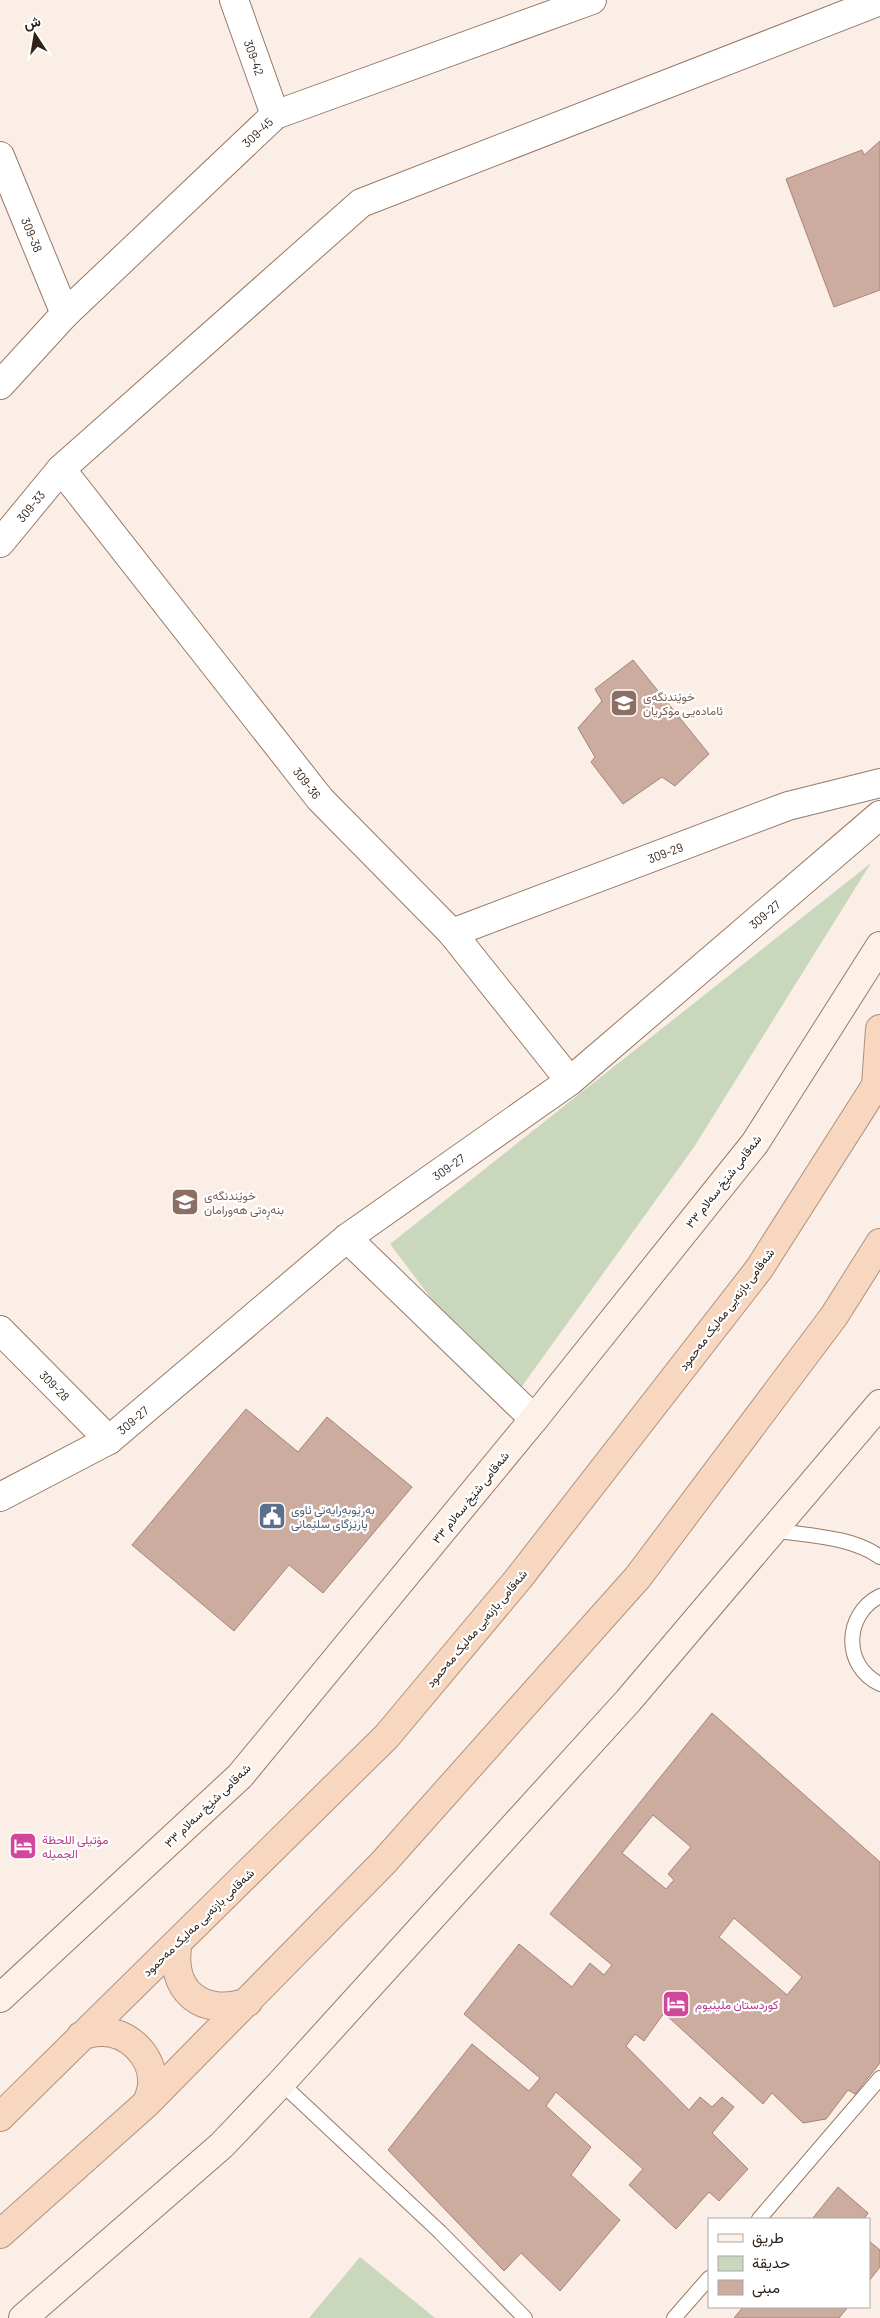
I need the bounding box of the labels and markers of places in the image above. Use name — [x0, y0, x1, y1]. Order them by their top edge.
school or university icon: خوێندنگەی ئامادەیی موکریان — [609, 688, 639, 718]
place label: خوێندنگەی ئامادەیی موکریان — [643, 689, 723, 719]
school or university icon: خوێندنگەی بنەڕەتی هەورامان — [170, 1187, 200, 1217]
place label: خوێندنگەی بنەڕەتی هەورامان — [204, 1188, 284, 1220]
public building icon: بەڕێوبەرایەتی ئاوی پارێزگای سلێمانی — [257, 1501, 287, 1531]
place label: بەڕێوبەرایەتی ئاوی پارێزگای سلێمانی — [291, 1502, 375, 1532]
hotel icon: مۆتیلی اللحظة الجميله — [8, 1831, 38, 1861]
place label: مۆتیلی اللحظة الجميله — [42, 1832, 108, 1861]
hotel icon: کوردستان ملینیوم — [661, 1989, 691, 2019]
place label: کوردستان ملینیوم — [695, 1997, 778, 2013]

